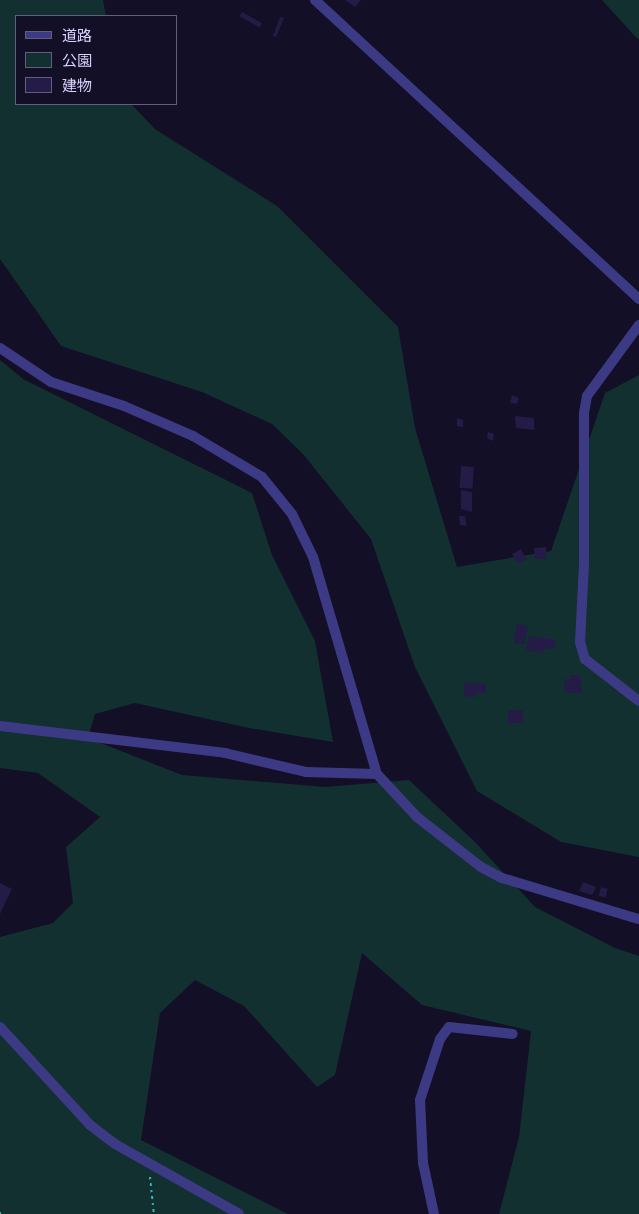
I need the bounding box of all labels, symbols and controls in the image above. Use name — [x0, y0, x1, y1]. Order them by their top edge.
legend — [15, 15, 178, 105]
text: 道路 — [62, 27, 92, 45]
text: 公園 — [62, 52, 92, 70]
text: 建物 — [62, 77, 92, 95]

